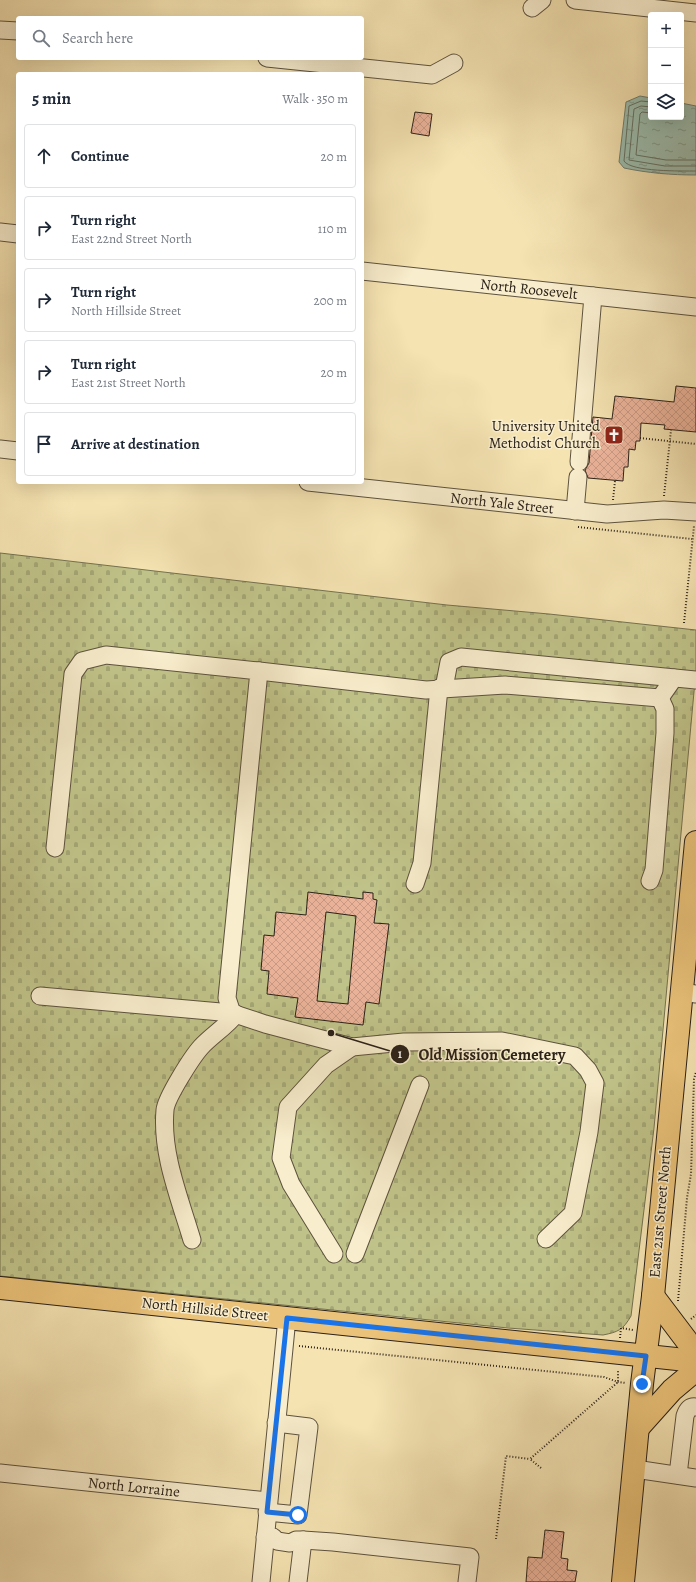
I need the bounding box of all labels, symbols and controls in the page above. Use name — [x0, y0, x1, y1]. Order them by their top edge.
map controls — [648, 12, 684, 120]
button: + — [648, 12, 684, 48]
search box — [16, 16, 364, 60]
icon: search — [30, 27, 52, 49]
text: Search here — [62, 28, 133, 48]
button: − — [648, 48, 684, 84]
button: layers — [648, 84, 684, 120]
text: 5 min — [32, 87, 71, 110]
text: Walk · 350 m — [282, 90, 348, 107]
icon: ahead — [33, 145, 55, 167]
text: Continue — [71, 146, 129, 166]
text: 20 m — [321, 148, 347, 165]
text: Turn right — [71, 210, 136, 230]
icon: right — [33, 217, 55, 239]
text: 110 m — [318, 220, 347, 237]
text: East 22nd Street North — [71, 230, 192, 247]
street label: North Roosevelt — [479, 274, 579, 304]
text: Turn right — [71, 282, 136, 302]
icon: right — [33, 289, 55, 311]
text: 200 m — [314, 292, 347, 309]
text: North Hillside Street — [71, 302, 181, 319]
text: Turn right — [71, 354, 136, 374]
icon: right — [33, 361, 55, 383]
text: 20 m — [321, 364, 347, 381]
text: East 21st Street North — [71, 374, 186, 391]
place label: University United Methodist Church — [489, 416, 601, 453]
church icon: University United Methodist Church — [603, 424, 625, 446]
icon: arrive — [33, 433, 55, 455]
text: Arrive at destination — [71, 434, 200, 454]
street label: North Yale Street — [449, 488, 555, 518]
callout: Old Mission Cemetery — [390, 1040, 573, 1068]
text: Old Mission Cemetery — [419, 1044, 566, 1066]
text: 1 — [398, 1046, 403, 1062]
street label: East 21st Street North — [644, 1145, 676, 1279]
street label: North Hillside Street — [141, 1292, 269, 1326]
route end — [633, 1375, 651, 1393]
street label: North Lorraine — [87, 1472, 181, 1502]
route start — [289, 1506, 307, 1524]

